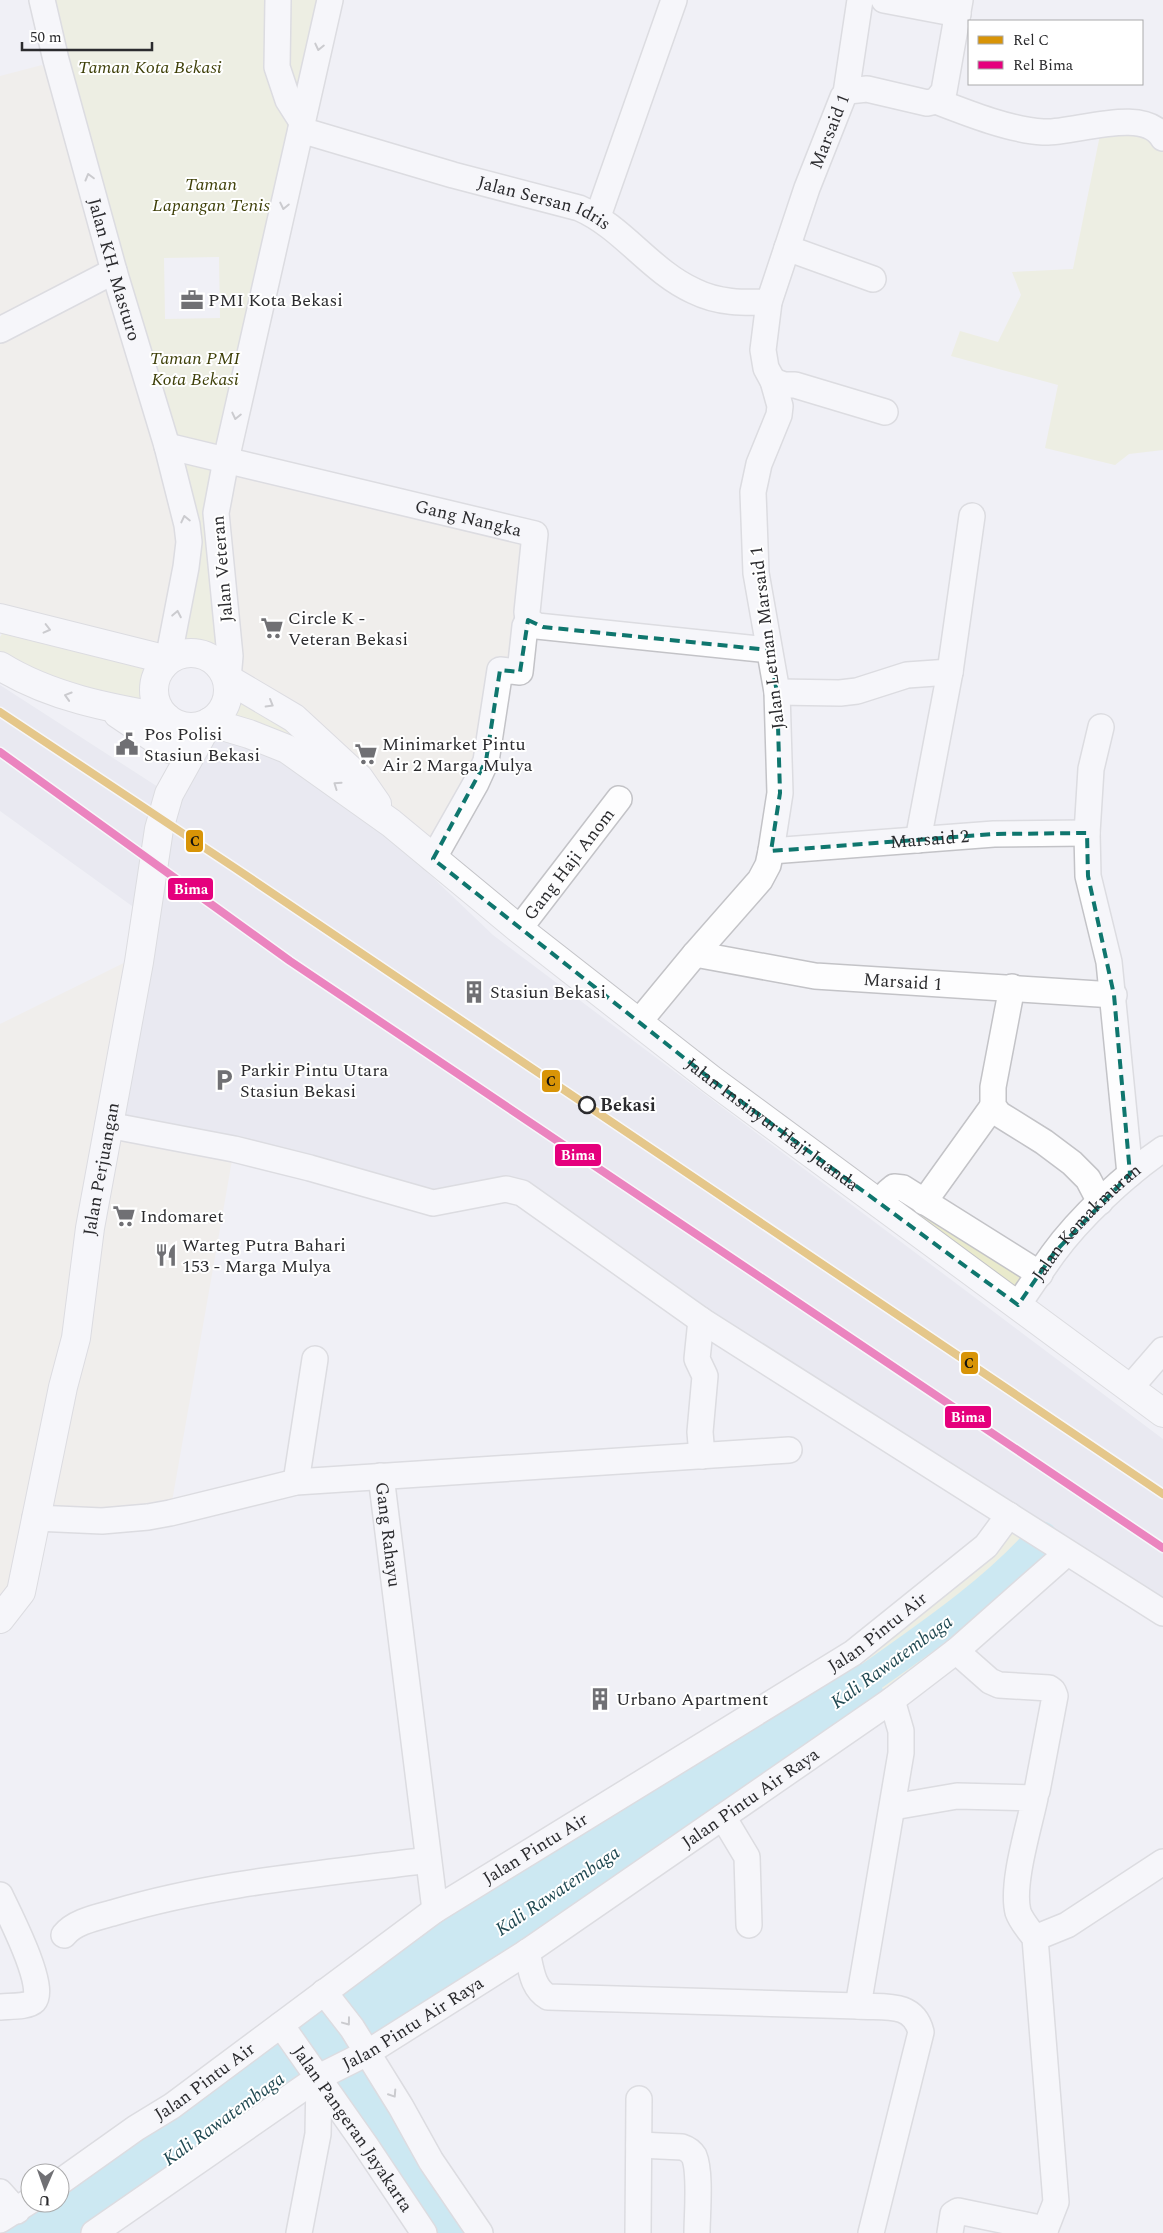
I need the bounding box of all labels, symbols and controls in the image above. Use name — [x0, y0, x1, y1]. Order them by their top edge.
scale bar — [22, 20, 152, 52]
legend — [968, 20, 1143, 85]
text: 50 m — [30, 26, 62, 49]
text: Rel C — [1013, 29, 1049, 52]
one-way arrow — [314, 43, 325, 52]
park label: Taman Kota Bekasi — [78, 54, 222, 81]
text: Rel Bima — [1013, 54, 1074, 77]
street label: Marsaid 1 — [803, 90, 857, 173]
street label: Jalan Sersan Idris — [474, 169, 617, 237]
park label: Taman Lapangan Tenis — [152, 171, 270, 219]
one-way arrow — [84, 174, 94, 182]
street label: Jalan KH. Masturo — [81, 195, 147, 344]
one-way arrow — [279, 202, 290, 211]
office icon: PMI Kota Bekasi — [179, 287, 205, 313]
place label: PMI Kota Bekasi — [208, 287, 343, 314]
park label: Taman PMI Kota Bekasi — [150, 345, 241, 393]
one-way arrow — [231, 411, 242, 420]
street label: Gang Nangka — [412, 493, 525, 544]
one-way arrow — [181, 514, 191, 523]
street label: Jalan Veteran — [204, 514, 241, 623]
street label: Jalan Letnan Marsaid 1 — [743, 545, 792, 731]
place label: Circle K - Veteran Bekasi — [288, 605, 408, 653]
one-way arrow — [171, 609, 182, 618]
supermarket icon: Circle K - Veteran Bekasi — [259, 615, 285, 641]
one-way arrow — [43, 623, 52, 634]
one-way arrow — [65, 691, 73, 701]
one-way arrow — [264, 697, 273, 707]
place label: Pos Polisi Stasiun Bekasi — [144, 721, 260, 769]
public building icon: Pos Polisi Stasiun Bekasi — [114, 731, 140, 757]
place label: Minimarket Pintu Air 2 Marga Mulya — [382, 731, 533, 779]
supermarket icon: Minimarket Pintu Air 2 Marga Mulya — [353, 741, 379, 767]
one-way arrow — [333, 782, 343, 791]
street label: Gang Haji Anom — [517, 802, 621, 926]
street label: Marsaid 2 — [889, 823, 970, 856]
line badge: C — [185, 829, 204, 853]
text: C — [190, 831, 200, 852]
line badge: Bima — [167, 877, 214, 901]
text: Bima — [174, 879, 209, 900]
street label: Marsaid 1 — [862, 966, 943, 998]
building icon: Stasiun Bekasi — [461, 979, 487, 1005]
place label: Stasiun Bekasi — [490, 979, 606, 1006]
street label: Jalan Insinyur Haji Juanda — [679, 1051, 865, 1198]
place label: Parkir Pintu Utara Stasiun Bekasi — [240, 1057, 388, 1105]
parking icon: Parkir Pintu Utara Stasiun Bekasi — [211, 1067, 237, 1093]
line badge: C — [541, 1069, 561, 1093]
text: C — [546, 1071, 556, 1092]
place label: Bekasi — [600, 1092, 656, 1119]
marker: Bekasi — [578, 1096, 596, 1114]
street label: Jalan Perjuangan — [76, 1100, 127, 1237]
line badge: Bima — [554, 1143, 602, 1167]
text: Bima — [561, 1145, 596, 1166]
street label: Jalan Kemakmuran — [1025, 1157, 1147, 1286]
supermarket icon: Indomaret — [111, 1203, 137, 1229]
place label: Indomaret — [140, 1203, 224, 1230]
place label: Warteg Putra Bahari 153 - Marga Mulya — [182, 1232, 346, 1280]
restaurant icon: Warteg Putra Bahari 153 - Marga Mulya — [153, 1242, 179, 1268]
line badge: C — [960, 1351, 979, 1375]
text: C — [964, 1353, 974, 1374]
line badge: Bima — [944, 1405, 992, 1429]
text: Bima — [951, 1407, 986, 1428]
street label: Gang Rahayu — [368, 1480, 408, 1589]
street label: Jalan Pintu Air — [823, 1586, 933, 1679]
water label: Kali Rawatembaga — [825, 1608, 959, 1717]
building icon: Urbano Apartment — [587, 1686, 613, 1712]
place label: Urbano Apartment — [616, 1686, 768, 1713]
street label: Jalan Pintu Air Raya — [676, 1741, 825, 1855]
street label: Jalan Pintu Air — [478, 1806, 593, 1892]
water label: Kali Rawatembaga — [490, 1838, 626, 1944]
street label: Jalan Pintu Air Raya — [338, 1970, 489, 2077]
one-way arrow — [341, 2016, 349, 2025]
street label: Jalan Pintu Air — [149, 2036, 261, 2128]
street label: Jalan Pangeran Jayakarta — [285, 2040, 420, 2218]
water label: Kali Rawatembaga — [157, 2065, 291, 2174]
one-way arrow — [387, 2088, 396, 2097]
north arrow — [20, 2163, 70, 2213]
text: U — [38, 2190, 51, 2211]

